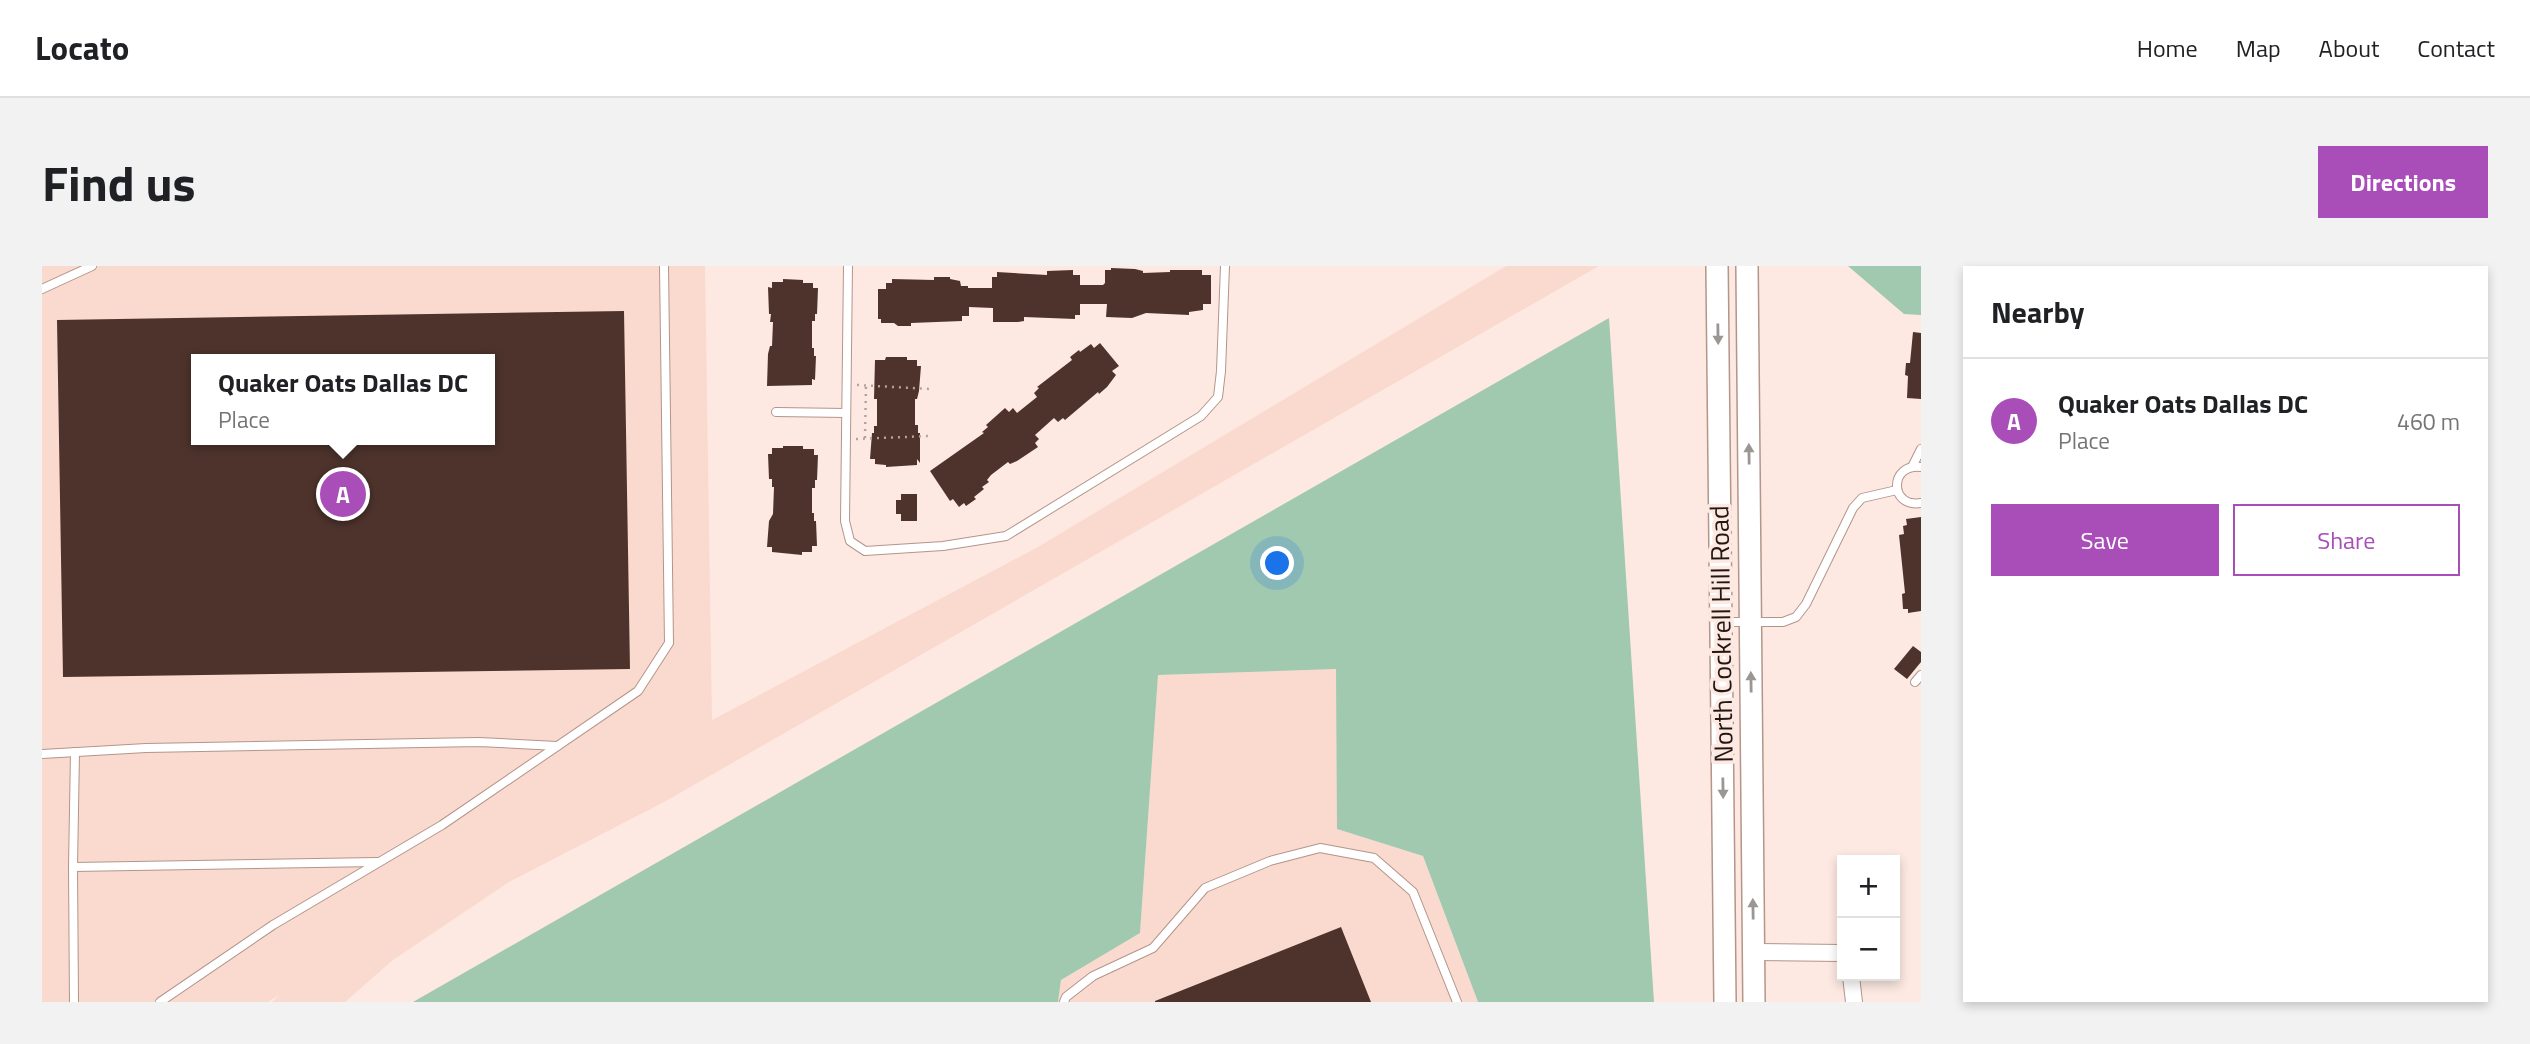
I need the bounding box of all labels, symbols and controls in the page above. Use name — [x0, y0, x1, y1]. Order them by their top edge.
text: Locato — [35, 23, 129, 73]
text: Home — [2137, 30, 2198, 66]
text: Map — [2236, 30, 2281, 66]
text: About — [2319, 30, 2379, 66]
text: Contact — [2417, 30, 2495, 66]
text: Find us — [42, 145, 196, 220]
button: Directions — [2318, 146, 2488, 218]
text: Nearby — [1991, 289, 2084, 335]
one-way arrow — [1712, 323, 1723, 345]
popup — [191, 354, 495, 445]
text: Quaker Oats Dallas DC — [218, 363, 468, 402]
text: Quaker Oats Dallas DC — [2058, 384, 2308, 423]
text: Place — [218, 402, 270, 437]
text: A — [2007, 404, 2021, 439]
text: 460 m — [2397, 404, 2460, 439]
text: Place — [2058, 423, 2110, 458]
one-way arrow — [1743, 443, 1755, 465]
pin: A — [320, 468, 366, 520]
button: Save — [1991, 504, 2219, 576]
button: Share — [2233, 504, 2460, 576]
street label: North Cockrell Hill Road — [1699, 505, 1743, 763]
your location — [1260, 546, 1294, 580]
one-way arrow — [1745, 671, 1757, 693]
one-way arrow — [1717, 778, 1729, 800]
map controls — [1837, 855, 1900, 981]
button: + — [1837, 855, 1900, 918]
one-way arrow — [1747, 898, 1759, 920]
button: − — [1837, 918, 1900, 981]

